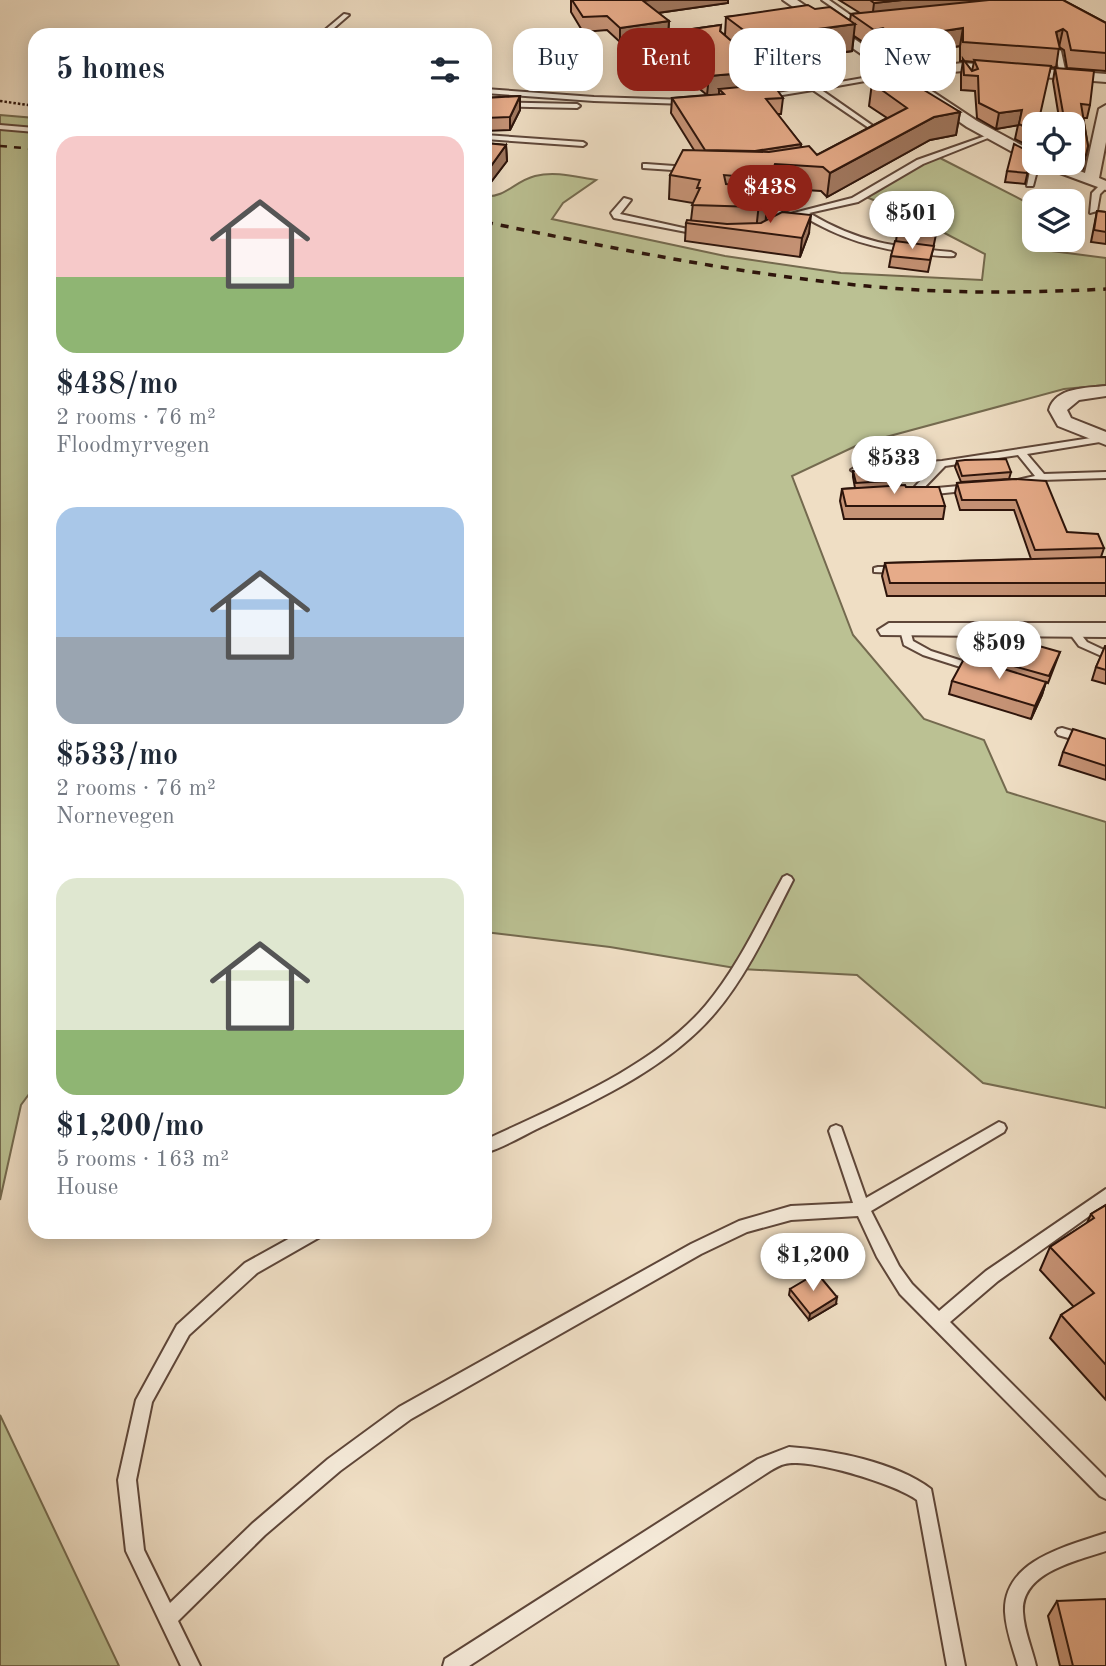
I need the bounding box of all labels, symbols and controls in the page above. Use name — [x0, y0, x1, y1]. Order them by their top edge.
chip: Buy — [513, 28, 603, 91]
chip: Rent — [617, 28, 715, 91]
chip: Filters — [729, 28, 846, 91]
chip: New — [860, 28, 956, 91]
icon: filters — [426, 51, 464, 89]
text: 5 homes — [56, 55, 165, 85]
map controls — [1022, 112, 1085, 252]
button: locate — [1022, 112, 1085, 175]
pin: $438 — [729, 166, 811, 225]
text: $438 — [743, 176, 797, 199]
icon: home — [197, 181, 323, 307]
button: layers — [1022, 189, 1085, 252]
pin: $501 — [871, 191, 953, 251]
text: $501 — [885, 202, 939, 225]
text: $438/mo — [56, 370, 178, 400]
text: 2 rooms · 76 m² — [56, 406, 216, 429]
text: Floodmyrvegen — [56, 434, 210, 457]
pin: $533 — [853, 436, 935, 496]
text: $533 — [867, 447, 921, 470]
icon: home — [197, 552, 323, 678]
pin: $509 — [958, 622, 1040, 681]
text: $509 — [972, 632, 1026, 655]
text: $533/mo — [56, 741, 178, 771]
text: 2 rooms · 76 m² — [56, 777, 216, 800]
text: Nornevegen — [56, 805, 175, 828]
icon: home — [197, 923, 323, 1049]
text: $1,200/mo — [56, 1112, 204, 1142]
text: 5 rooms · 163 m² — [56, 1148, 229, 1171]
text: House — [56, 1176, 118, 1199]
pin: $1,200 — [756, 1234, 870, 1293]
text: $1,200 — [776, 1244, 850, 1267]

